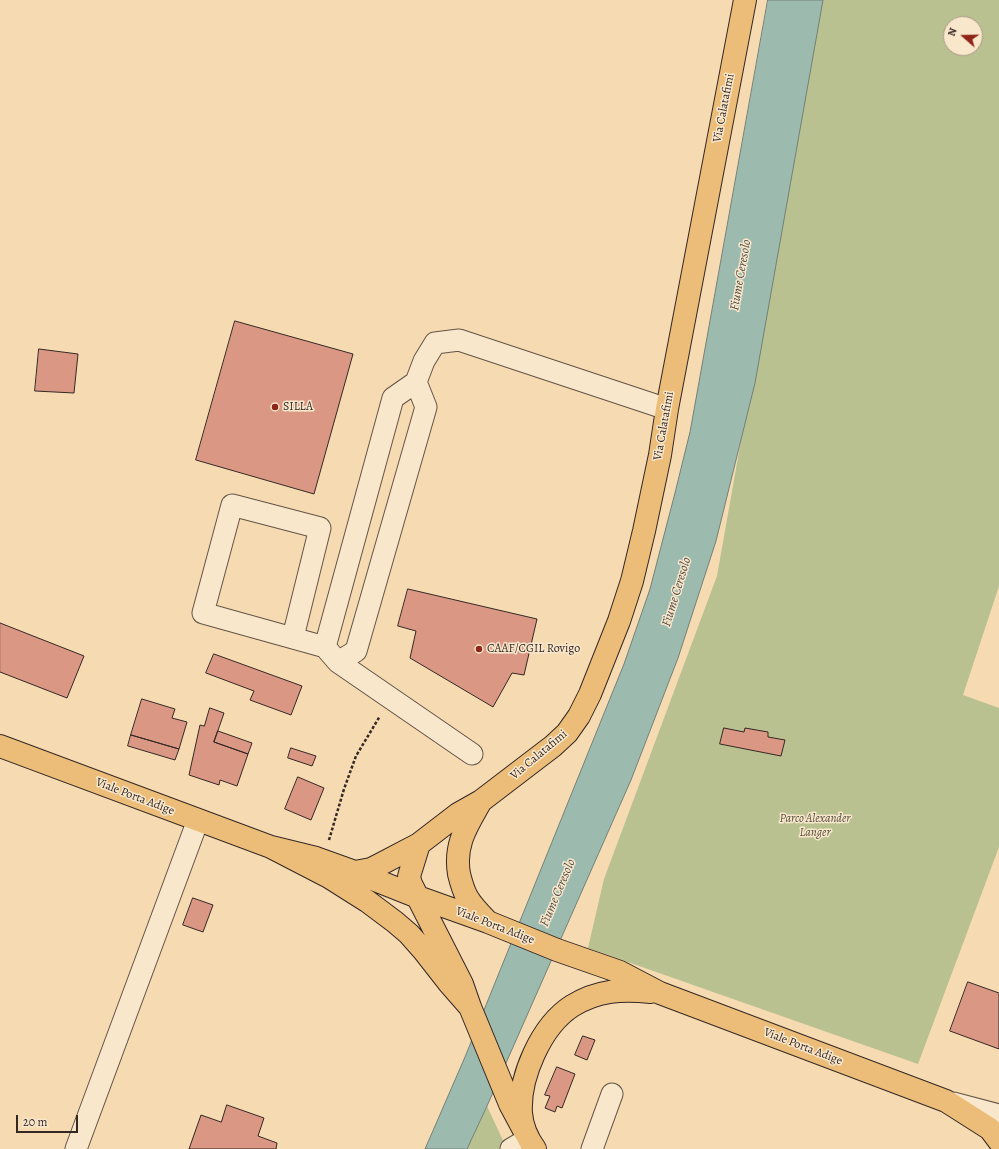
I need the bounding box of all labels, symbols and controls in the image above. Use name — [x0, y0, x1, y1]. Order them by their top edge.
north arrow — [943, 16, 983, 56]
text: N — [944, 26, 961, 38]
street label: Via Calatafimi — [710, 72, 738, 144]
water label: Fiume Ceresolo — [727, 238, 755, 312]
street label: Via Calatafimi — [651, 390, 677, 462]
place label: SILLA — [283, 400, 313, 414]
marker: SILLA — [270, 402, 280, 412]
water label: Fiume Ceresolo — [659, 555, 695, 629]
place label: CAAF/CGIL Rovigo — [487, 642, 580, 656]
marker: CAAF/CGIL Rovigo — [474, 644, 484, 654]
street label: Via Calatafimi — [508, 727, 570, 783]
street label: Viale Porta Adige — [94, 775, 176, 819]
park label: Parco Alexander Langer — [780, 812, 850, 840]
water label: Fiume Ceresolo — [537, 857, 579, 929]
street label: Viale Porta Adige — [454, 904, 536, 948]
street label: Viale Porta Adige — [762, 1025, 844, 1069]
scale bar — [18, 1107, 80, 1133]
text: 20 m — [23, 1114, 47, 1130]

